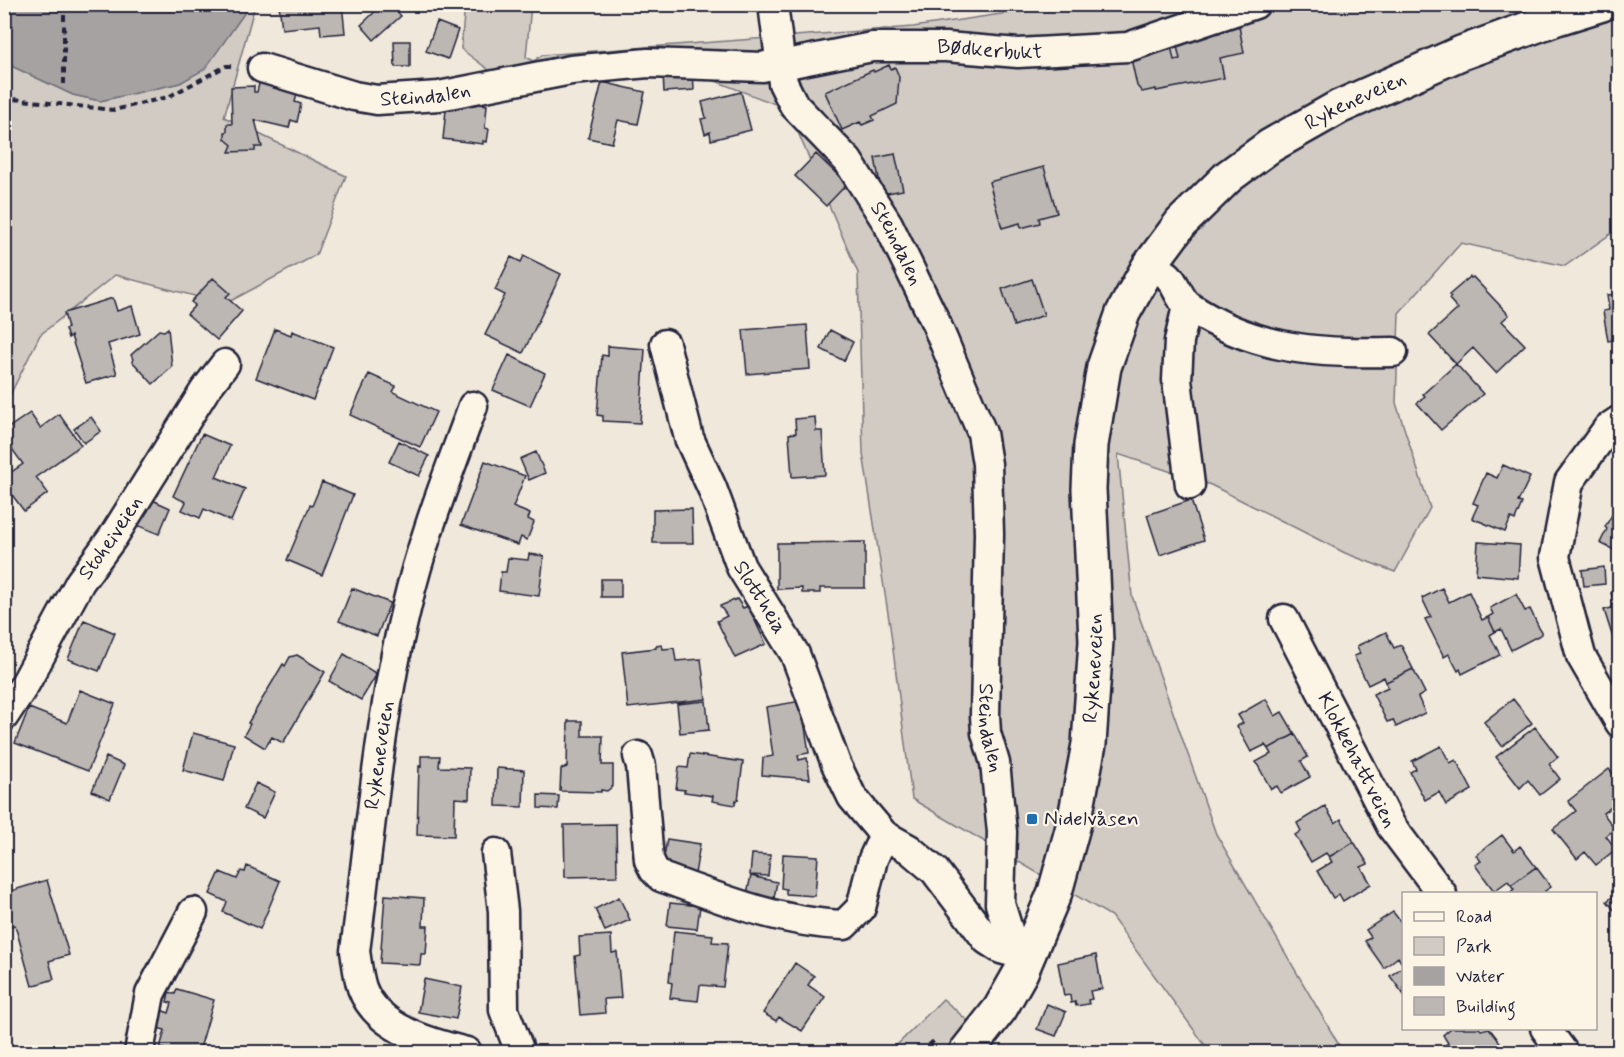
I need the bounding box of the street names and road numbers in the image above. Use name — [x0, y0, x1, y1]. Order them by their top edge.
street label: Bødkerbukt — [937, 33, 1043, 67]
street label: Rykeneveien — [1300, 65, 1411, 138]
street label: Steindalen — [379, 76, 473, 114]
street label: Steindalen — [863, 196, 930, 290]
street label: Stoheiveien — [72, 490, 149, 586]
street label: Slottheia — [726, 555, 793, 639]
street label: Rykeneveien — [1076, 613, 1110, 724]
street label: Steindalen — [971, 683, 1010, 774]
street label: Klokkehattveien — [1310, 688, 1404, 833]
street label: Rykeneveien — [358, 699, 401, 811]

